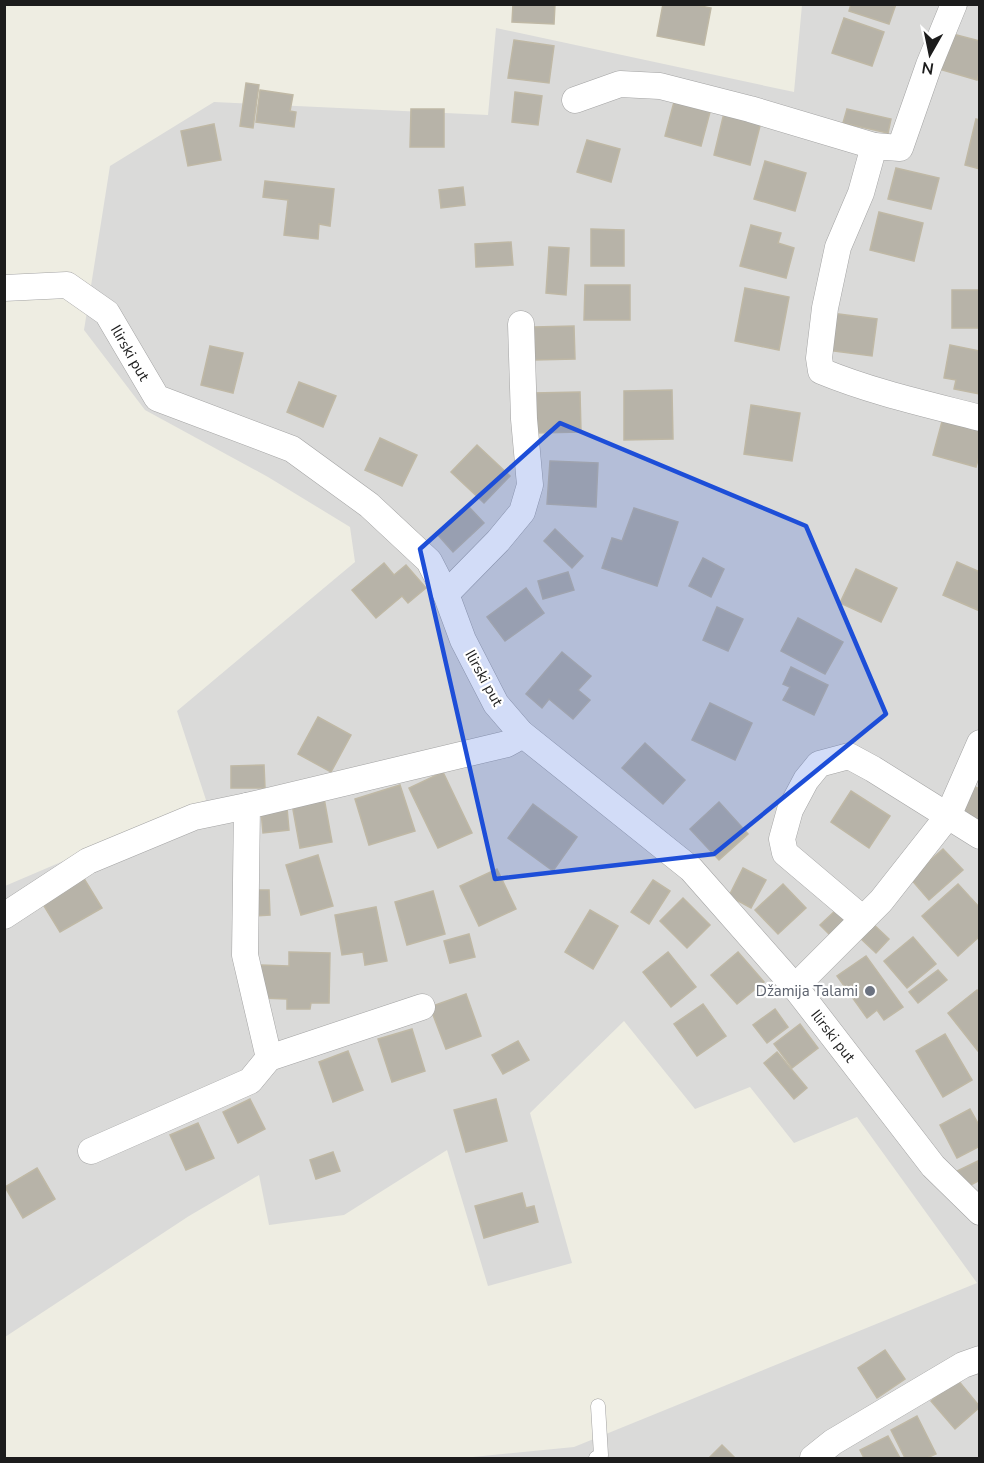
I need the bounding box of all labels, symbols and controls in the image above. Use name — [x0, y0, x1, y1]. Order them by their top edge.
north arrow — [900, 24, 960, 84]
text: N — [920, 56, 935, 80]
street label: Ilirski put — [106, 321, 154, 385]
street label: Ilirski put — [460, 646, 508, 710]
place label: Džamija Talami — [756, 981, 858, 1001]
marker: Džamija Talami — [863, 984, 877, 998]
street label: Ilirski put — [806, 1006, 860, 1067]

